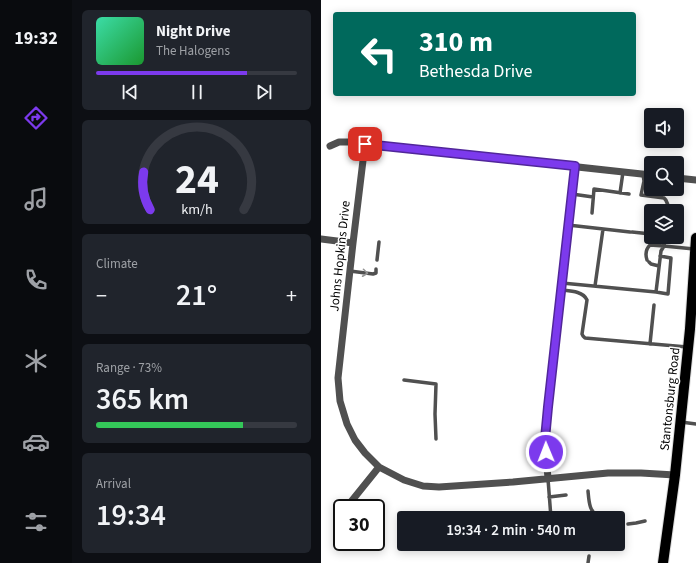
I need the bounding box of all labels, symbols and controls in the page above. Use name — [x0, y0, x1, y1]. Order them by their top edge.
text: Night Drive — [156, 21, 231, 42]
text: 310 m — [419, 22, 493, 62]
text: 19:32 — [14, 26, 58, 51]
icon: left — [353, 28, 405, 80]
text: The Halogens — [156, 42, 230, 60]
text: Bethesda Drive — [419, 59, 532, 84]
icon: previous — [119, 81, 141, 103]
icon: pause — [186, 81, 208, 103]
icon: next — [253, 81, 275, 103]
icon: directions — [22, 104, 50, 132]
map controls — [644, 108, 684, 244]
button: sound — [644, 108, 684, 148]
pin — [348, 127, 382, 161]
icon: arrive — [354, 133, 376, 155]
text: 24 — [175, 150, 218, 210]
button: search — [644, 156, 684, 196]
icon: music — [22, 185, 50, 213]
text: km/h — [181, 198, 212, 219]
street label: Johns Hopkins Drive — [325, 200, 355, 312]
button: layers — [644, 204, 684, 244]
text: Climate — [96, 255, 138, 273]
icon: phone — [22, 266, 50, 294]
one-way arrow — [362, 268, 368, 277]
text: 21° — [176, 274, 217, 317]
text: − — [96, 280, 107, 312]
text: + — [286, 280, 297, 312]
street label: Stantonsburg Road — [656, 346, 684, 452]
icon: climate — [22, 347, 50, 375]
text: Range · 73% — [96, 359, 162, 377]
text: 365 km — [96, 378, 189, 421]
icon: car — [22, 428, 50, 456]
position arrow — [525, 431, 567, 473]
text: Arrival — [96, 475, 131, 493]
text: 19:34 — [96, 494, 166, 537]
speed limit sign: 30 — [333, 499, 385, 551]
icon: filters — [22, 508, 50, 536]
text: 19:34 · 2 min · 540 m — [446, 520, 576, 541]

